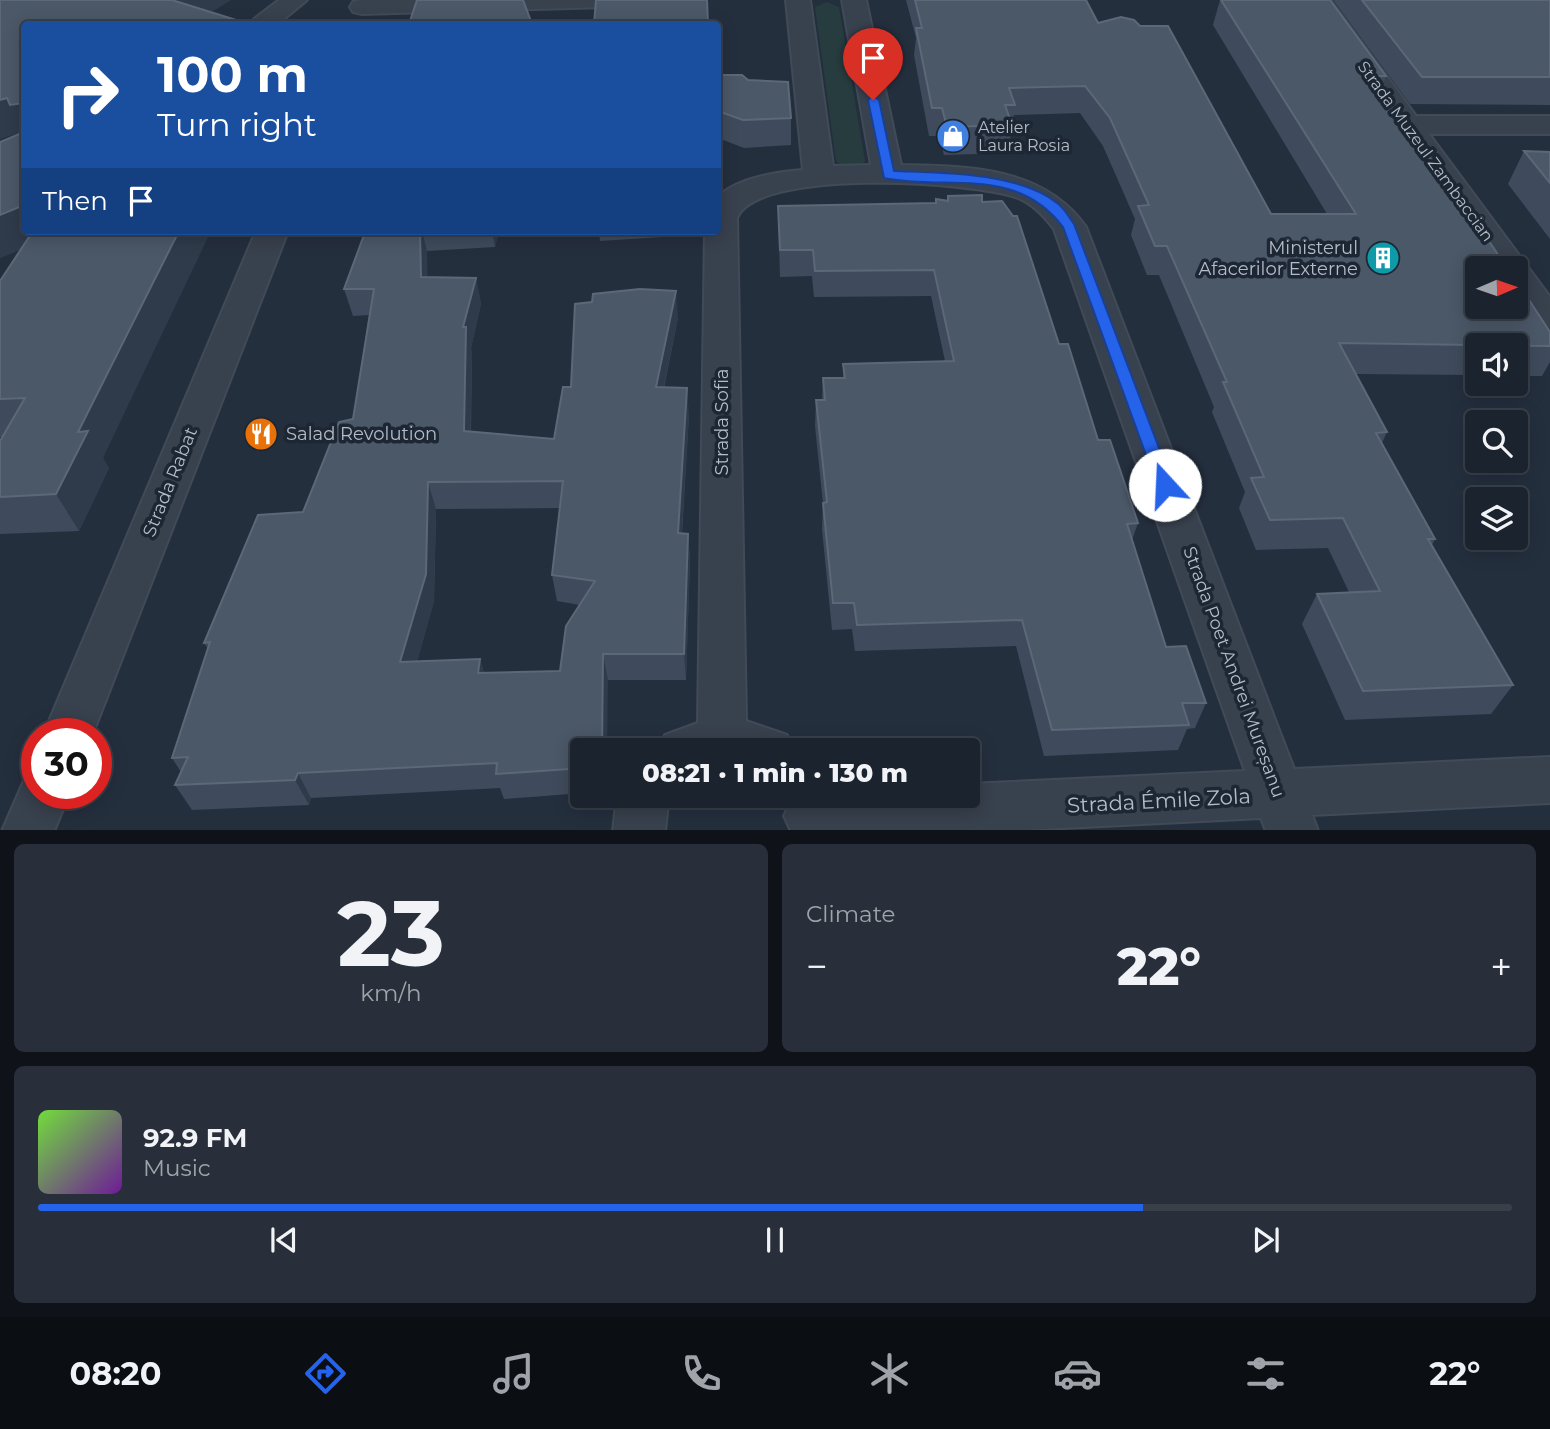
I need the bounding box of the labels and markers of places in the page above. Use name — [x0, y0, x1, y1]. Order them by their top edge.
pin — [843, 28, 903, 100]
shop icon: Atelier Laura Rosia — [934, 117, 972, 155]
place label: Atelier Laura Rosia — [978, 118, 1070, 155]
place label: Ministerul Afacerilor Externe — [1198, 237, 1358, 280]
building icon: Ministerul Afacerilor Externe — [1364, 239, 1402, 277]
restaurant icon: Salad Revolution — [242, 415, 280, 453]
place label: Salad Revolution — [286, 423, 437, 445]

